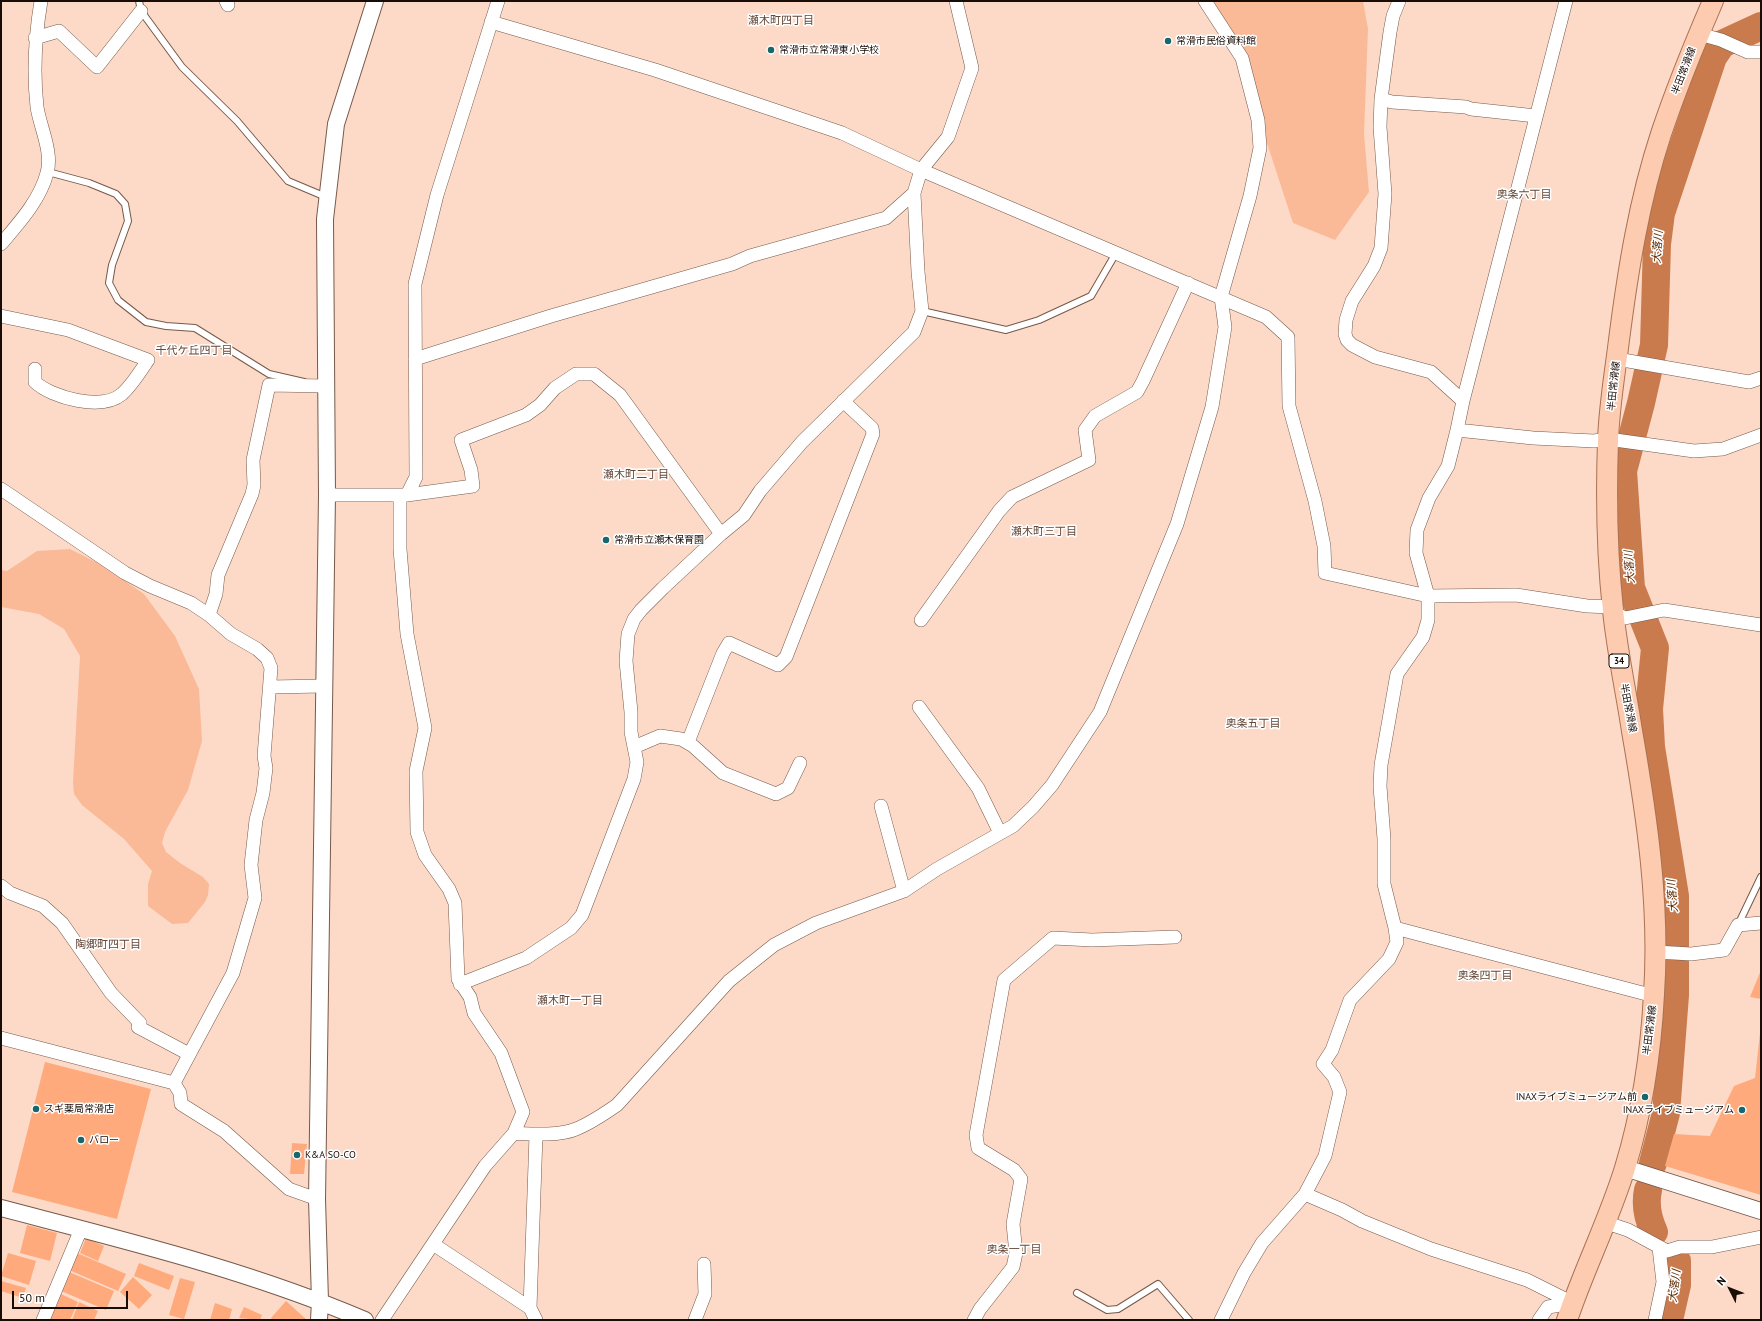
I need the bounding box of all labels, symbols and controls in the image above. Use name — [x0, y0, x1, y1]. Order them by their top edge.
district label: 瀬木町四丁目 — [748, 14, 814, 28]
place label: 常滑市民俗資料館 — [1176, 35, 1256, 47]
marker: 常滑市民俗資料館 — [1163, 36, 1173, 46]
place label: 常滑市立常滑東小学校 — [779, 44, 879, 56]
marker: 常滑市立常滑東小学校 — [766, 45, 776, 55]
street label: 半田常滑線 — [1669, 46, 1699, 96]
district label: 奥条六丁目 — [1497, 188, 1551, 202]
water label: 大落川 — [1650, 230, 1666, 264]
district label: 千代ケ丘四丁目 — [156, 344, 232, 358]
street label: 半田常滑線 — [1605, 361, 1623, 411]
district label: 瀬木町二丁目 — [603, 468, 669, 482]
district label: 瀬木町三丁目 — [1011, 525, 1077, 539]
place label: 常滑市立瀬木保育園 — [614, 534, 704, 546]
marker: 常滑市立瀬木保育園 — [601, 535, 611, 545]
water label: 大落川 — [1622, 550, 1638, 584]
road number: 34 — [1609, 654, 1629, 668]
street label: 半田常滑線 — [1617, 682, 1639, 734]
district label: 奥条五丁目 — [1226, 717, 1280, 731]
water label: 大落川 — [1665, 879, 1681, 913]
district label: 陶郷町四丁目 — [75, 938, 141, 952]
district label: 奥条四丁目 — [1458, 969, 1512, 983]
district label: 瀬木町一丁目 — [537, 994, 603, 1008]
street label: 半田常滑線 — [1641, 1004, 1659, 1056]
place label: INAXライブミュージアム前 — [1516, 1091, 1637, 1103]
marker: INAXライブミュージアム前 — [1640, 1092, 1650, 1102]
place label: スギ薬局常滑店 — [44, 1103, 114, 1115]
marker: スギ薬局常滑店 — [31, 1104, 41, 1114]
place label: INAXライブミュージアム — [1623, 1104, 1734, 1116]
marker: INAXライブミュージアム — [1737, 1105, 1747, 1115]
place label: バロー — [89, 1134, 119, 1146]
marker: バロー — [76, 1135, 86, 1145]
place label: K&A SO-CO — [305, 1149, 356, 1161]
marker: K&A SO-CO — [292, 1150, 302, 1160]
district label: 奥条一丁目 — [987, 1243, 1041, 1257]
water label: 大落川 — [1666, 1269, 1684, 1303]
north arrow — [1710, 1269, 1750, 1309]
text: N — [1713, 1274, 1729, 1288]
scale bar — [14, 1283, 130, 1309]
text: 50 m — [19, 1290, 45, 1305]

